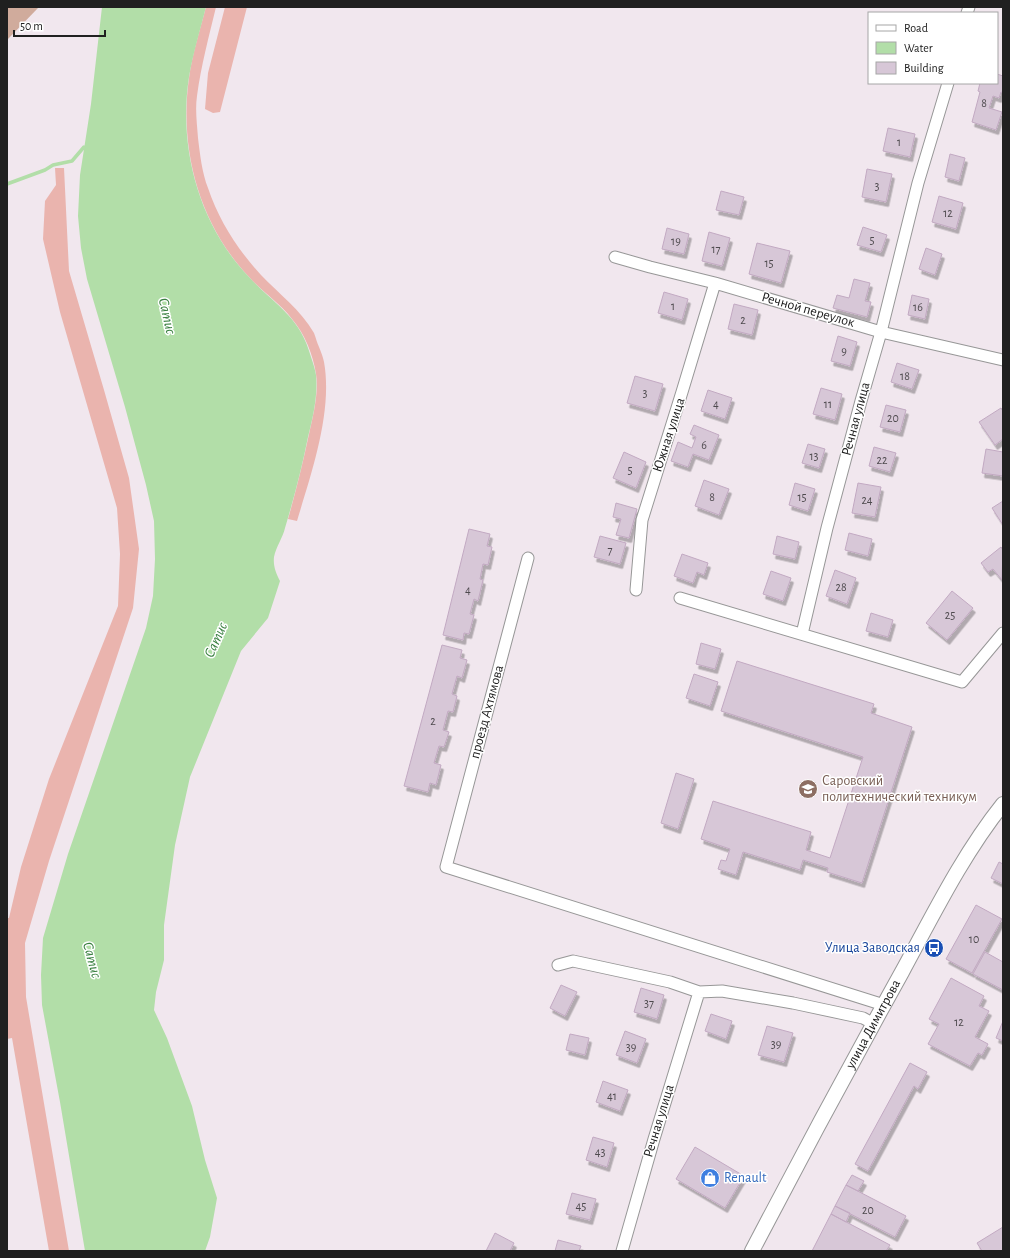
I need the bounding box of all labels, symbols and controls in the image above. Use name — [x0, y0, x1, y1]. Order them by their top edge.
scale bar — [14, 12, 105, 38]
legend — [868, 12, 998, 84]
text: 50 m — [20, 20, 43, 32]
text: Road — [904, 22, 928, 34]
text: Water — [904, 42, 933, 54]
text: Building — [904, 62, 944, 74]
house number: 8 — [981, 97, 987, 109]
house number: 1 — [897, 136, 901, 148]
house number: 3 — [875, 180, 880, 192]
house number: 12 — [943, 207, 953, 219]
house number: 5 — [869, 234, 875, 246]
house number: 19 — [671, 235, 681, 247]
house number: 17 — [711, 243, 721, 255]
house number: 15 — [764, 257, 774, 269]
street label: Речной переулок — [760, 290, 857, 330]
water label: Сатис — [156, 296, 179, 337]
house number: 1 — [671, 300, 675, 312]
house number: 16 — [913, 301, 923, 313]
house number: 2 — [740, 314, 746, 326]
house number: 9 — [841, 345, 847, 357]
house number: 18 — [900, 370, 910, 382]
street label: Речная улица — [839, 380, 873, 457]
house number: 3 — [643, 387, 648, 399]
street label: Южная улица — [650, 396, 688, 474]
house number: 4 — [713, 398, 719, 410]
house number: 11 — [824, 398, 832, 410]
house number: 20 — [887, 412, 899, 424]
house number: 6 — [701, 439, 707, 451]
house number: 13 — [809, 450, 819, 462]
house number: 22 — [877, 454, 888, 466]
house number: 5 — [627, 464, 633, 476]
house number: 8 — [709, 491, 715, 503]
house number: 15 — [797, 491, 807, 503]
house number: 24 — [861, 494, 873, 506]
house number: 7 — [607, 544, 613, 556]
house number: 28 — [835, 581, 847, 593]
house number: 4 — [465, 584, 471, 596]
house number: 25 — [945, 609, 955, 621]
water label: Сатис — [202, 619, 231, 660]
street label: проезд Ахтямова — [468, 663, 506, 760]
house number: 2 — [430, 715, 436, 727]
place label: Саровский политехнический техникум — [822, 774, 977, 804]
school or university icon: Саровский политехнический техникум — [797, 778, 819, 800]
house number: 10 — [969, 933, 979, 945]
bus stop icon: Улица Заводская — [923, 937, 945, 959]
water label: Сатис — [80, 940, 104, 981]
place label: Улица Заводская — [825, 941, 920, 955]
street label: улица Димитрова — [843, 977, 904, 1072]
house number: 37 — [644, 997, 654, 1009]
house number: 12 — [954, 1016, 964, 1028]
house number: 39 — [771, 1038, 782, 1050]
house number: 39 — [626, 1041, 637, 1053]
street label: Речная улица — [641, 1082, 677, 1159]
house number: 41 — [607, 1090, 617, 1102]
house number: 43 — [595, 1146, 605, 1158]
shop icon: Renault — [699, 1167, 721, 1189]
place label: Renault — [724, 1171, 767, 1185]
house number: 45 — [576, 1200, 586, 1212]
house number: 20 — [862, 1204, 874, 1216]

